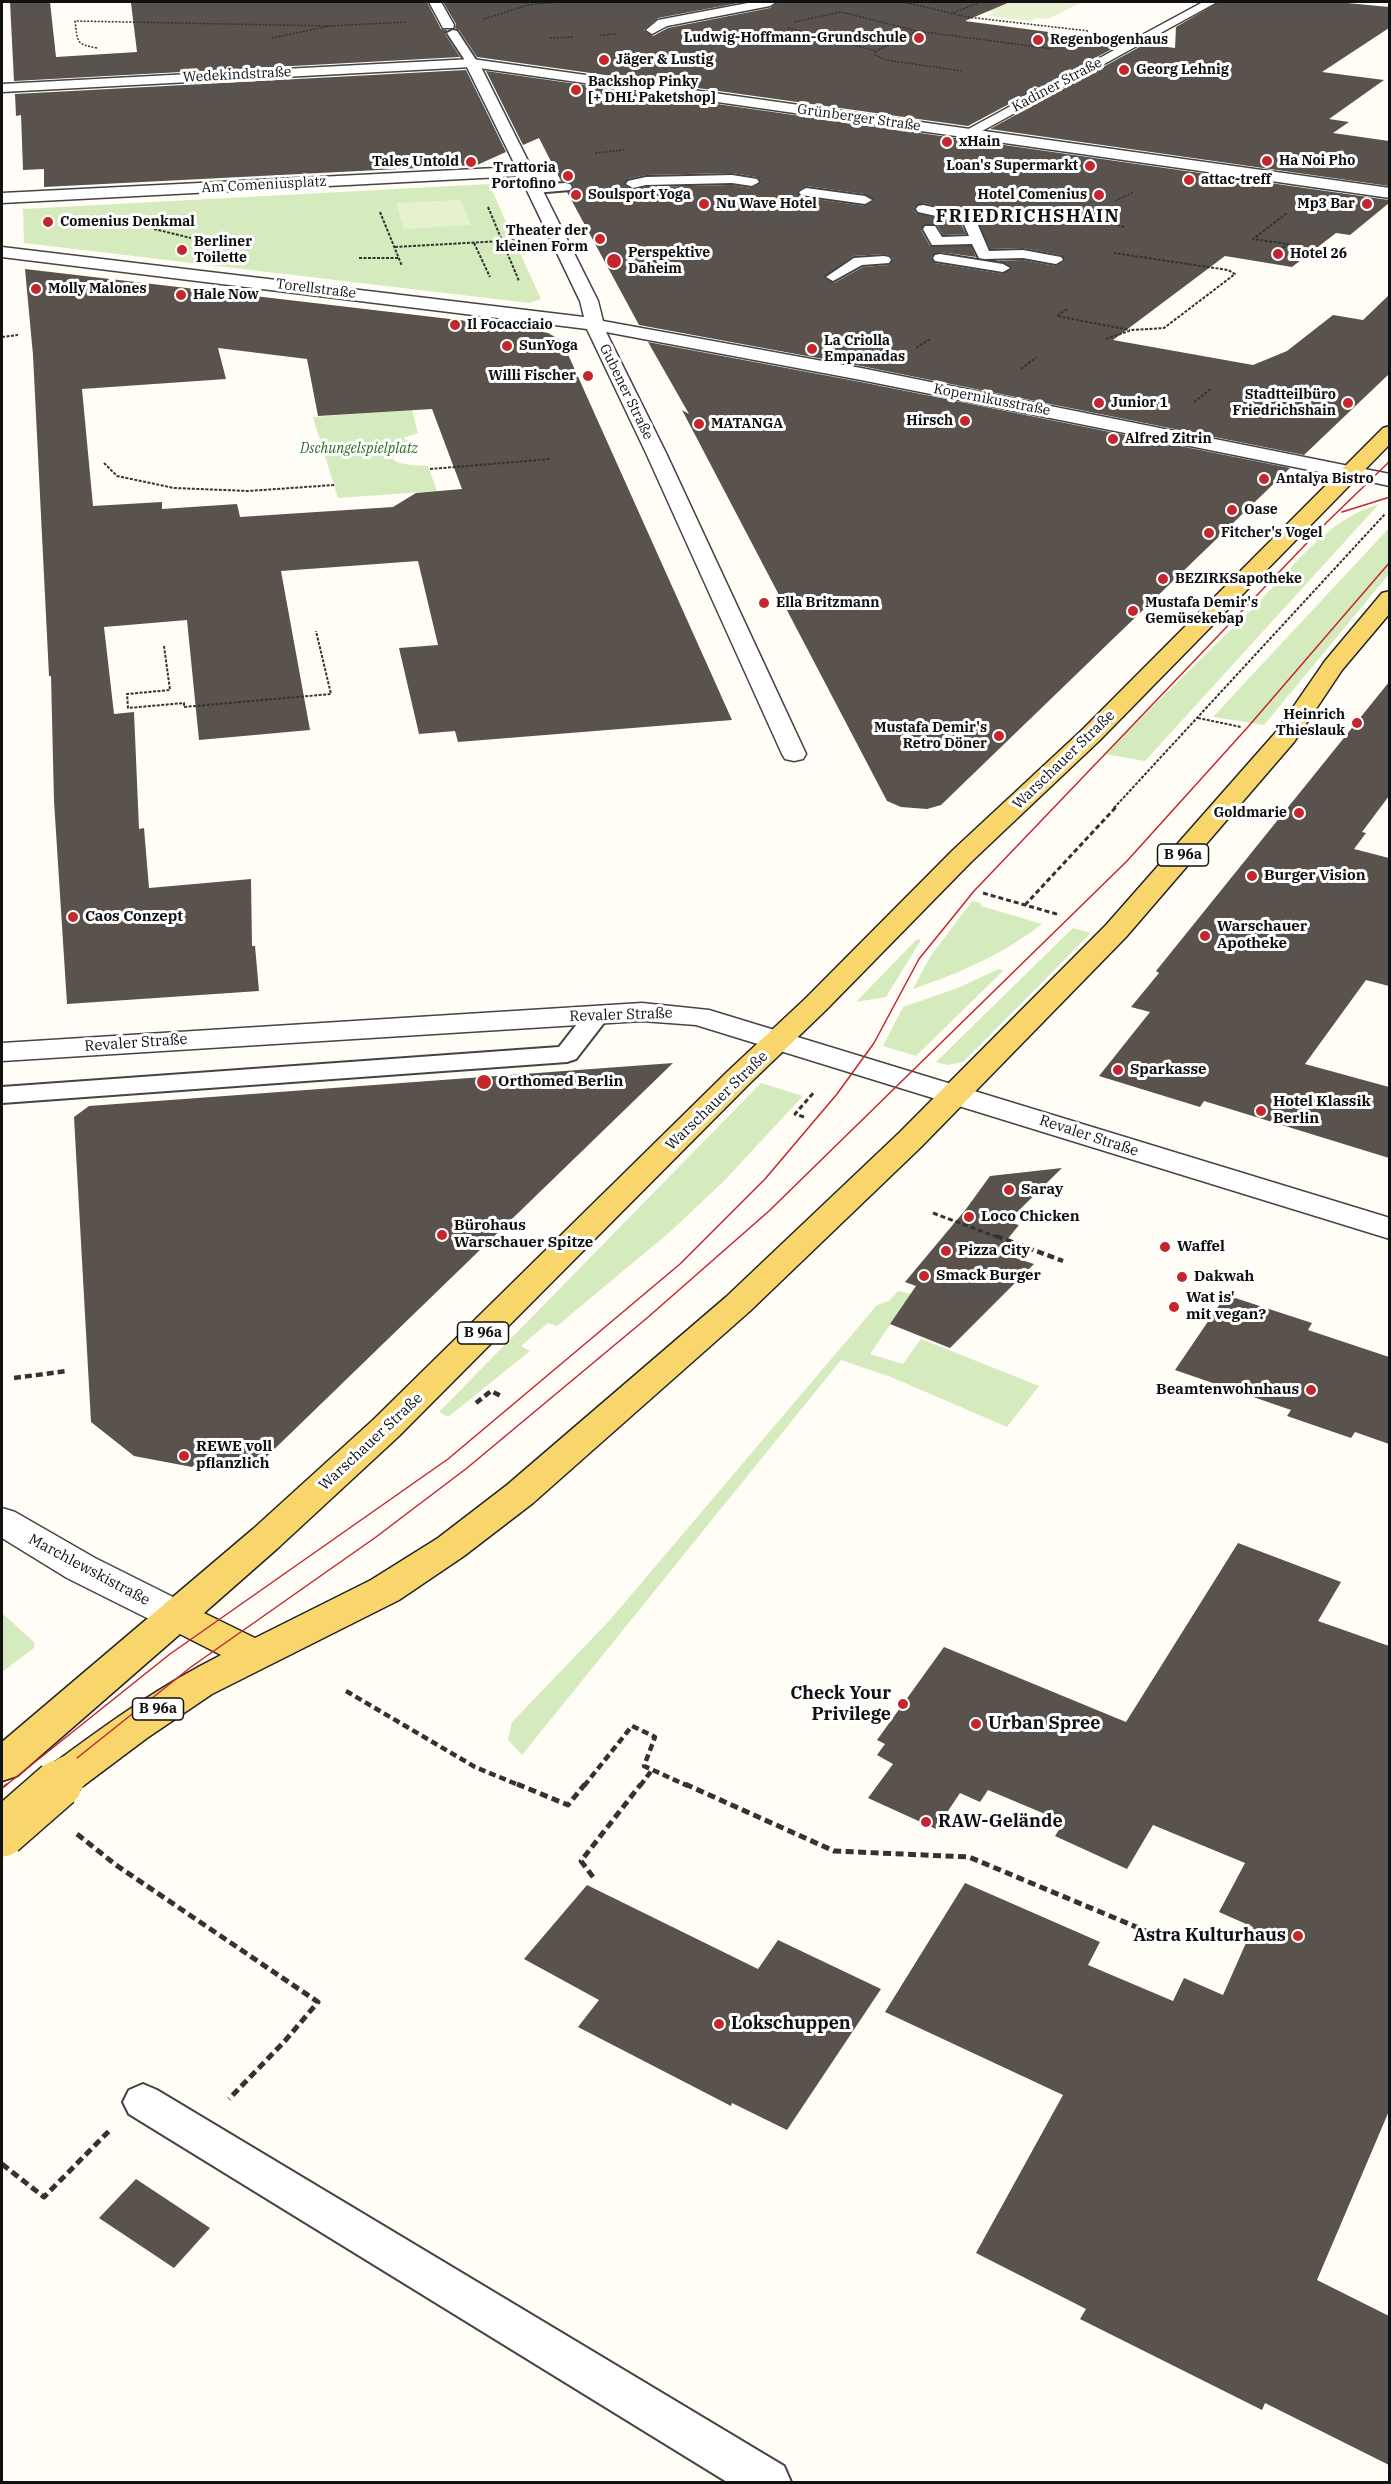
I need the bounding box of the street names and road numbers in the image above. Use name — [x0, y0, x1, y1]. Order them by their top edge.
street label: Kadiner Straße — [1009, 54, 1105, 116]
street label: Wedekindstraße — [182, 64, 292, 86]
street label: Grünberger Straße — [796, 101, 922, 135]
street label: Am Comeniusplatz — [201, 173, 327, 197]
street label: Torellstraße — [275, 276, 357, 302]
street label: Gubener Straße — [596, 342, 656, 442]
street label: Kopernikusstraße — [932, 380, 1052, 420]
street label: Warschauer Straße — [1009, 707, 1119, 813]
road number: B 96a — [1158, 844, 1208, 866]
street label: Revaler Straße — [569, 1004, 673, 1026]
street label: Revaler Straße — [84, 1030, 188, 1056]
street label: Warschauer Straße — [662, 1048, 772, 1154]
street label: Revaler Straße — [1037, 1111, 1141, 1161]
road number: B 96a — [458, 1322, 508, 1344]
street label: Warschauer Straße — [315, 1389, 427, 1495]
street label: Marchlewskistraße — [25, 1530, 153, 1610]
road number: B 96a — [132, 1698, 184, 1720]

